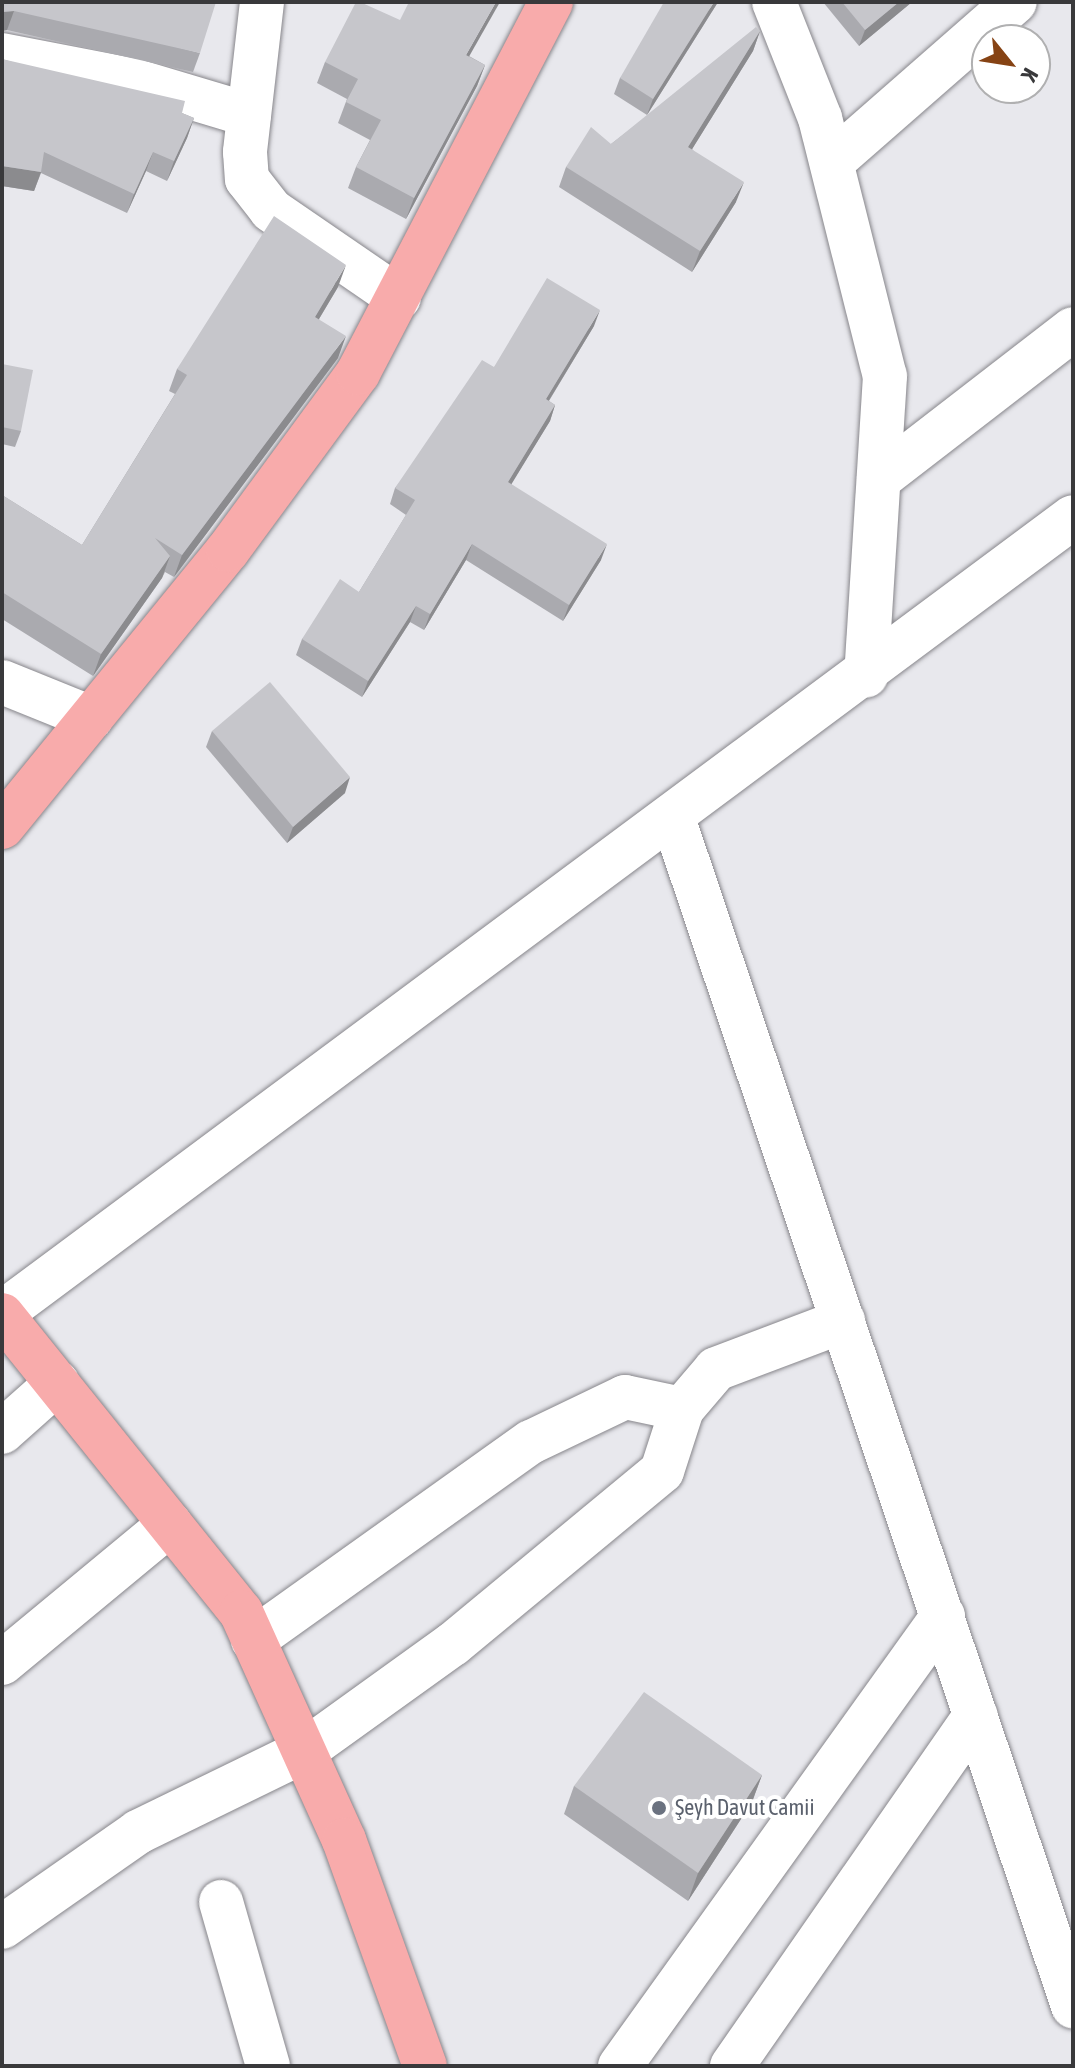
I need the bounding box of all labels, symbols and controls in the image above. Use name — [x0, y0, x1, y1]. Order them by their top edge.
north arrow — [971, 24, 1051, 104]
text: K — [1016, 64, 1044, 86]
place label: Şeyh Davut Camii — [675, 1795, 814, 1821]
marker: Şeyh Davut Camii — [650, 1799, 668, 1817]

